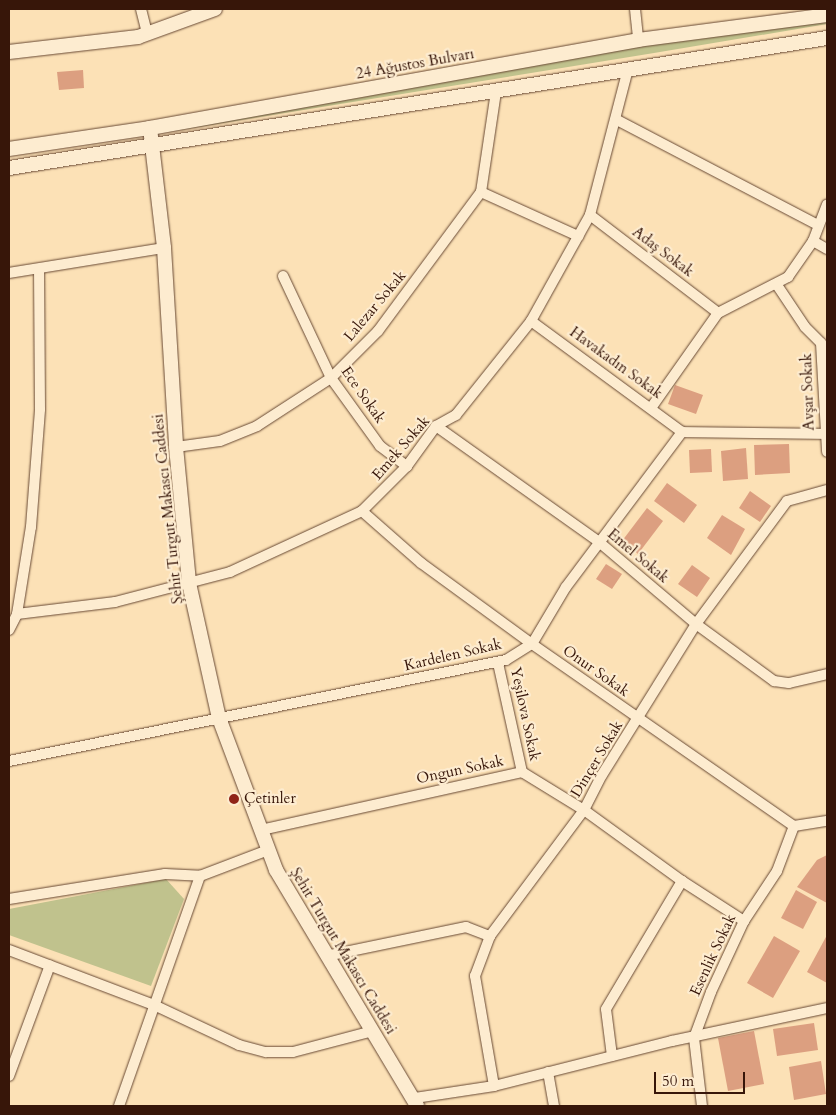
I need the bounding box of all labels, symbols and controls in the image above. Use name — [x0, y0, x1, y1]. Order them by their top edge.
street label: 24 Ağustos Bulvarı — [355, 45, 475, 83]
street label: Adaş Sokak — [629, 223, 697, 281]
street label: Lalezar Sokak — [340, 267, 410, 345]
street label: Havakadın Sokak — [566, 323, 666, 403]
street label: Avşar Sokak — [798, 353, 818, 431]
street label: Ece Sokak — [337, 363, 389, 427]
street label: Emek Sokak — [368, 412, 434, 484]
street label: Şehit Turgut Makascı Caddesi — [149, 413, 187, 605]
street label: Emel Sokak — [604, 525, 672, 587]
street label: Kardelen Sokak — [403, 635, 503, 675]
street label: Onur Sokak — [559, 641, 633, 701]
street label: Yeşilova Sokak — [506, 665, 544, 763]
street label: Dinçer Sokak — [567, 717, 627, 801]
street label: Ongun Sokak — [415, 752, 505, 788]
place label: Çetinler — [244, 790, 296, 808]
marker: Çetinler — [228, 793, 240, 805]
street label: Şehit Turgut Makascı Caddesi — [286, 865, 400, 1037]
street label: Esenlik Sokak — [686, 911, 740, 999]
scale bar — [656, 1062, 747, 1094]
text: 50 m — [662, 1071, 694, 1091]

